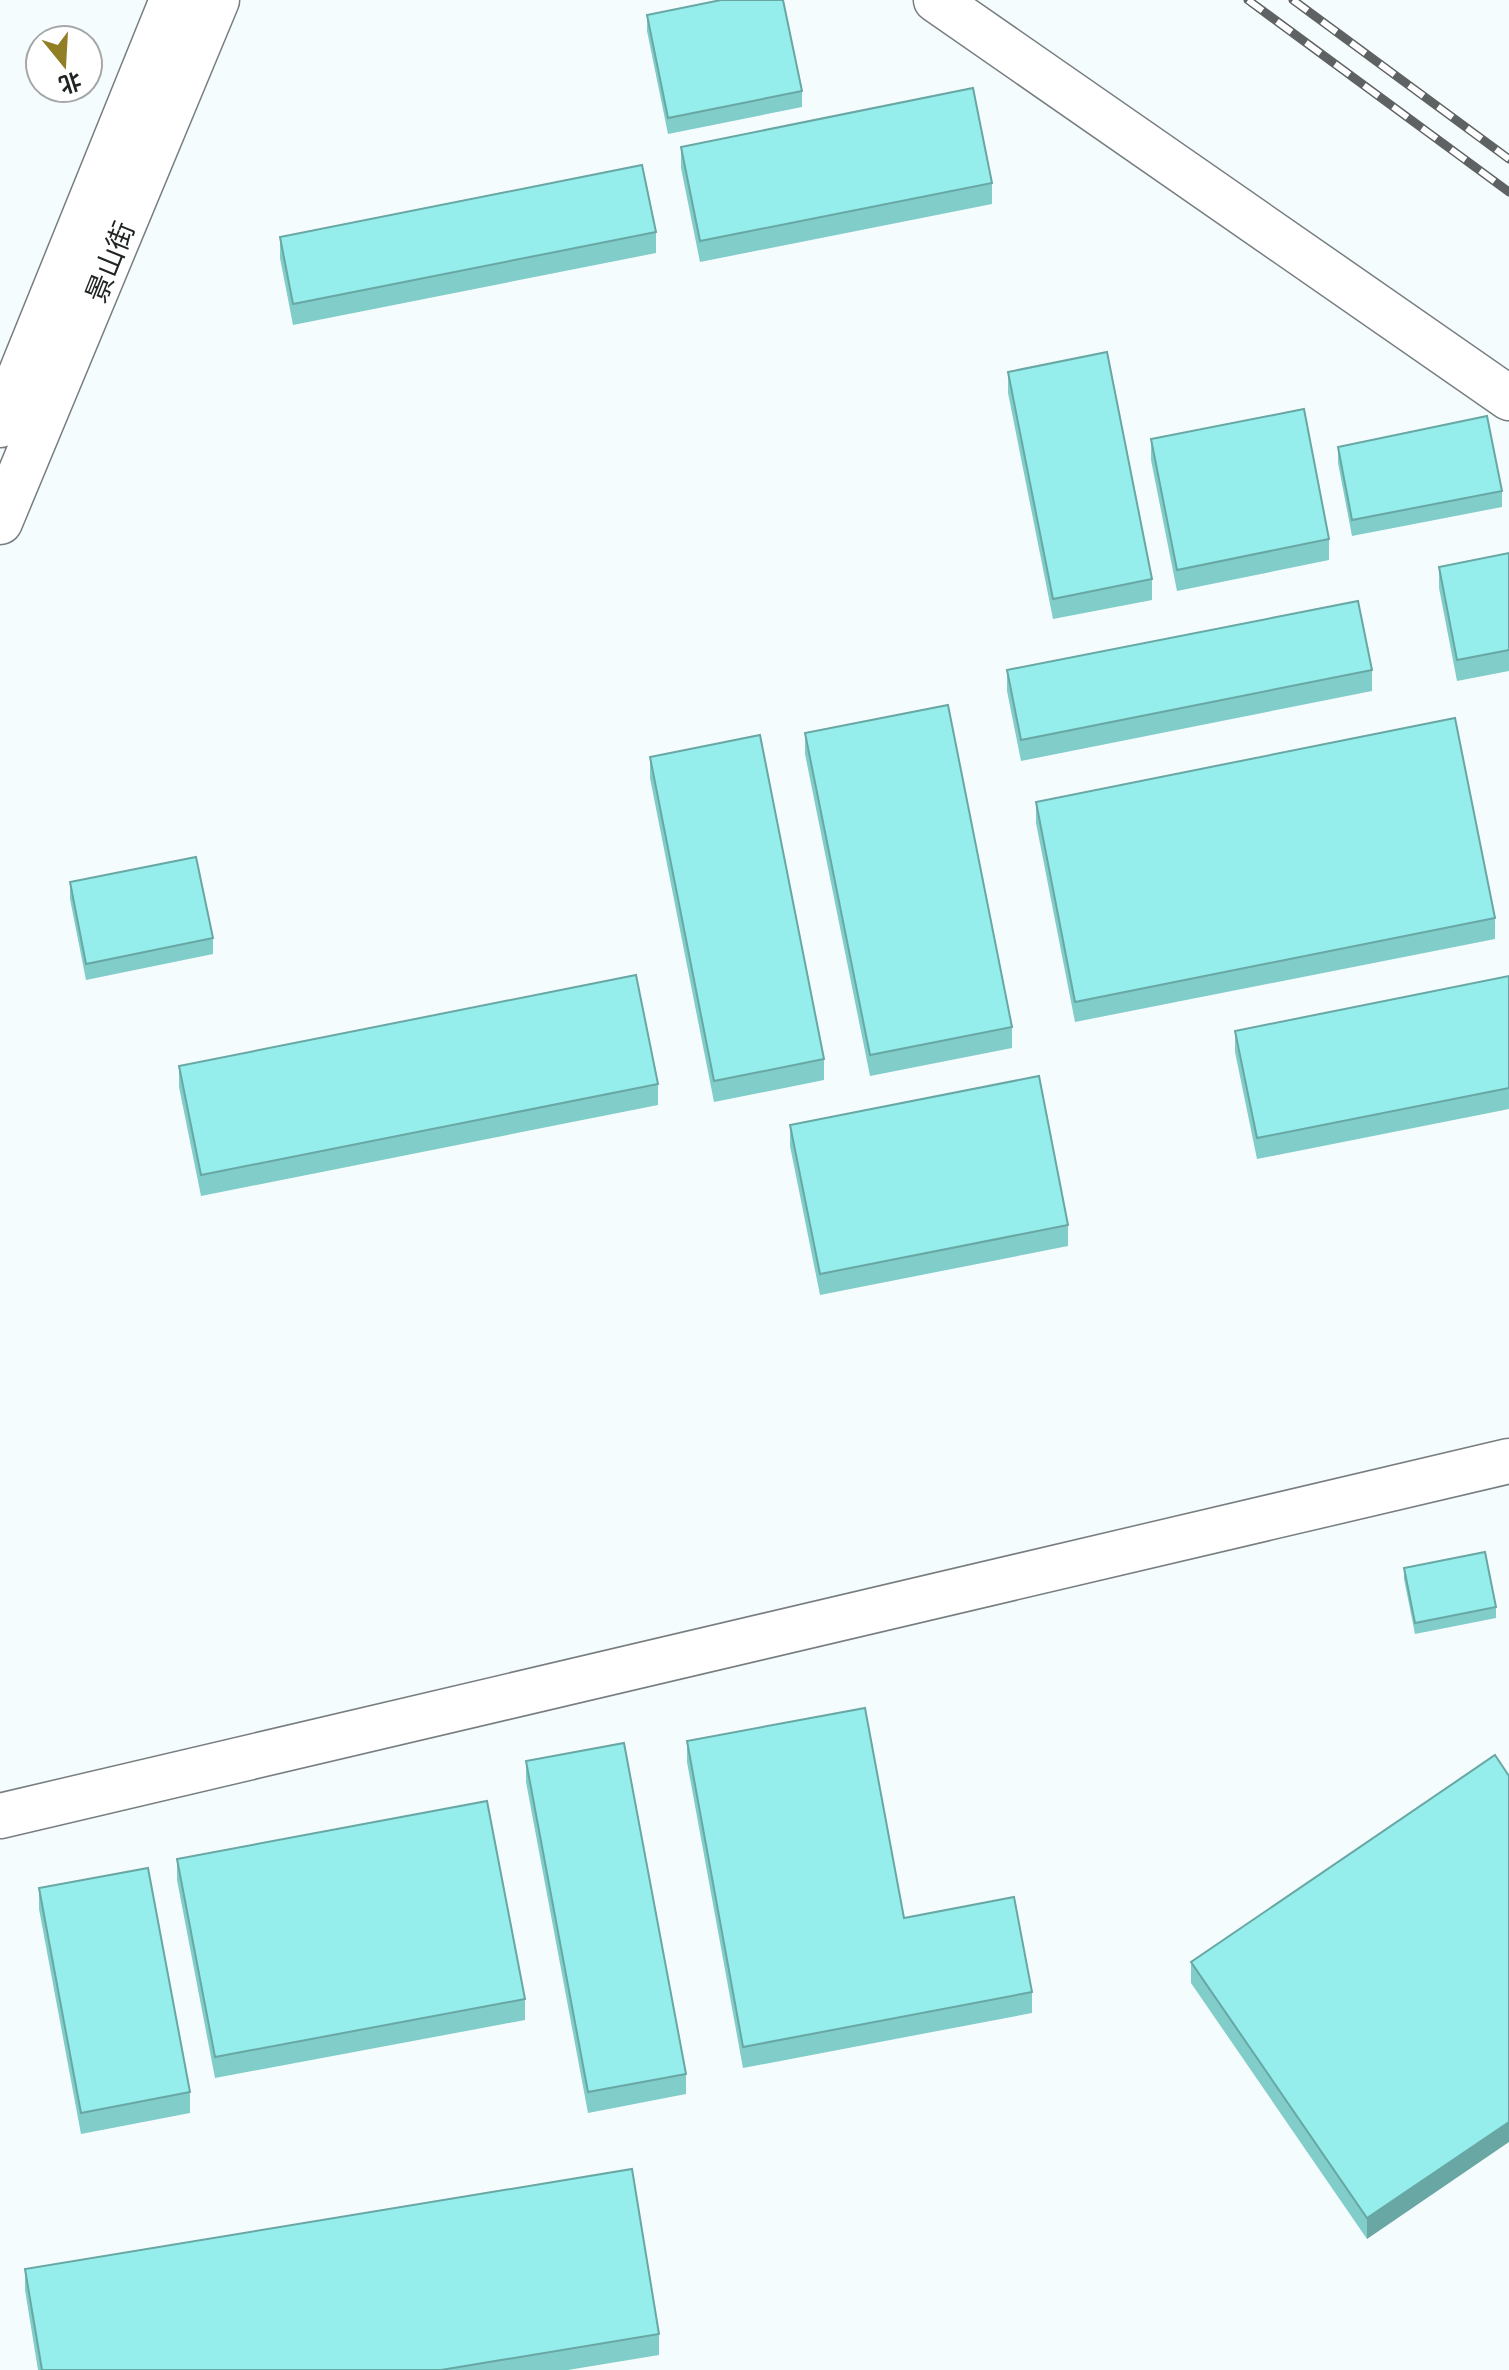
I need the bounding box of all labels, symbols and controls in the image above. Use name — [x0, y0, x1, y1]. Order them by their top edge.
north arrow — [24, 24, 104, 104]
text: 北 — [55, 66, 85, 100]
street label: 景山街 — [78, 216, 142, 308]

